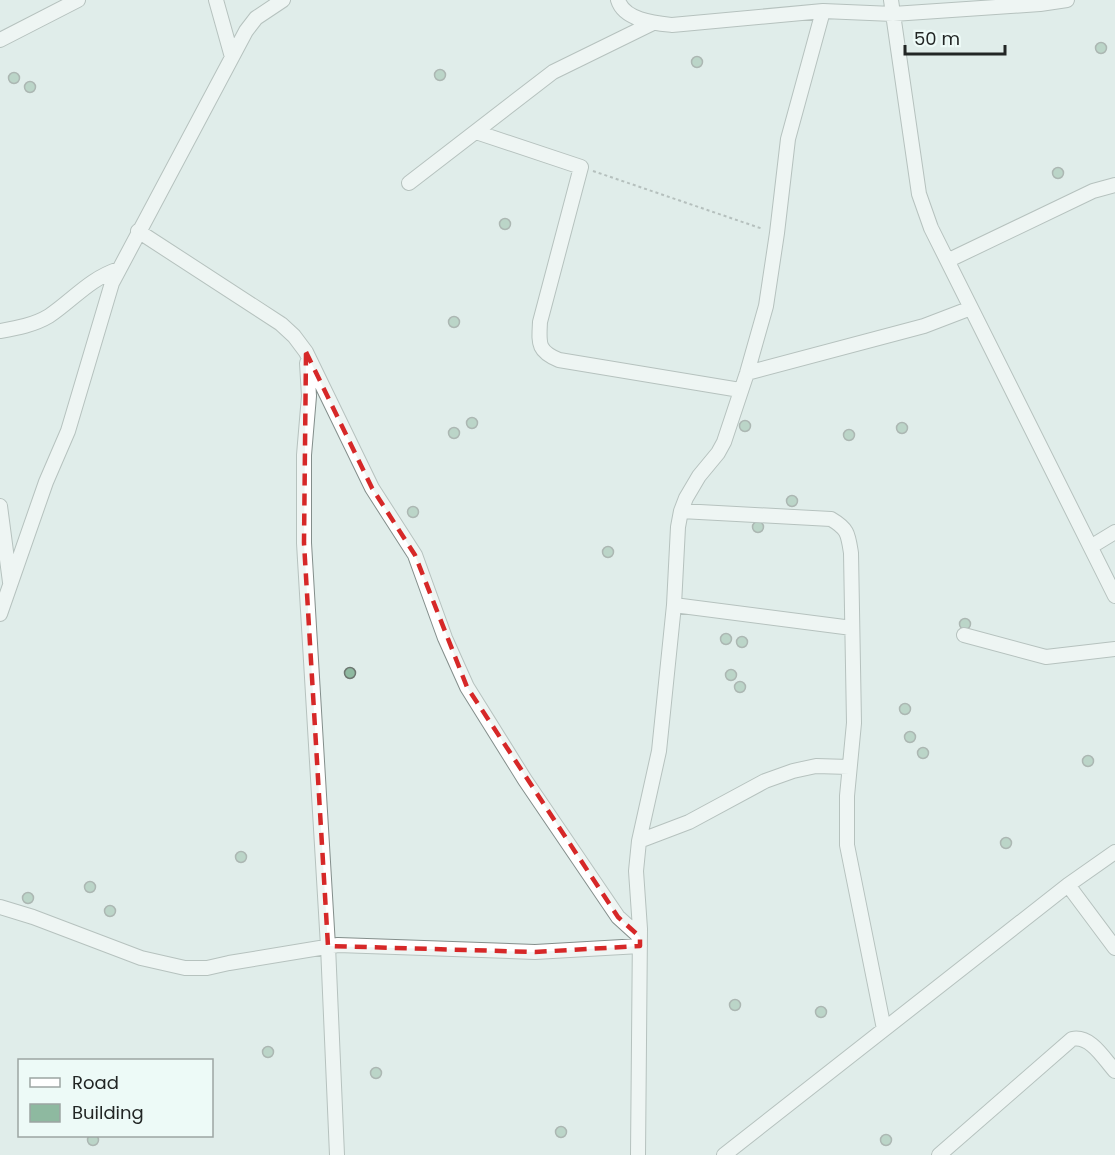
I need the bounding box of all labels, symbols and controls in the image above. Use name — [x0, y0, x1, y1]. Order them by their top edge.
scale bar — [905, 18, 1006, 56]
text: 50 m — [914, 26, 960, 51]
legend — [18, 1059, 213, 1137]
text: Road — [72, 1070, 119, 1095]
text: Building — [72, 1100, 144, 1125]

